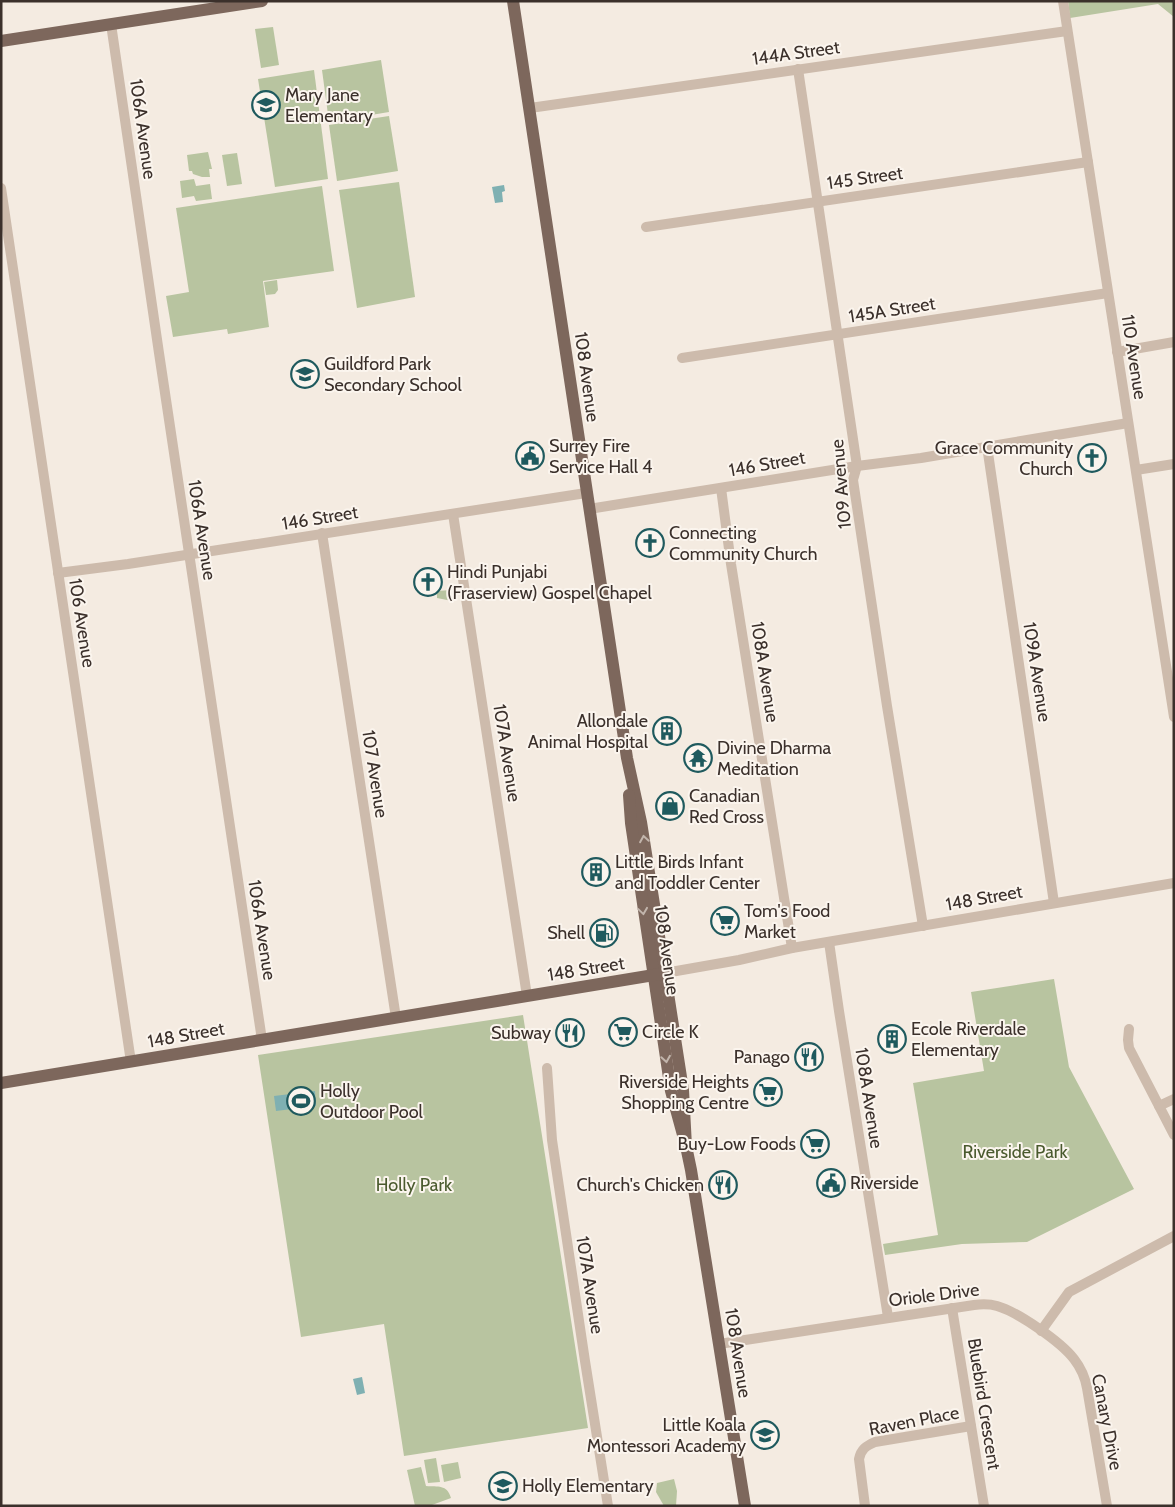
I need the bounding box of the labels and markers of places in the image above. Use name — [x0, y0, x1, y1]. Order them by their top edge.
place label: Mary Jane Elementary — [285, 84, 373, 127]
school or university icon: Mary Jane Elementary — [251, 90, 281, 120]
place label: Guildford Park Secondary School — [324, 353, 462, 396]
school or university icon: Guildford Park Secondary School — [290, 359, 320, 389]
place label: Surrey Fire Service Hall 4 — [549, 435, 653, 478]
place label: Grace Community Church — [935, 437, 1073, 480]
public building icon: Surrey Fire Service Hall 4 — [515, 441, 545, 471]
church icon: Grace Community Church — [1077, 443, 1107, 473]
place label: Connecting Community Church — [669, 522, 817, 565]
church icon: Connecting Community Church — [635, 528, 665, 558]
place label: Hindi Punjabi (Fraserview) Gospel Chapel — [447, 561, 652, 604]
church icon: Hindi Punjabi (Fraserview) Gospel Chapel — [413, 567, 443, 597]
place label: Allondale Animal Hospital — [528, 710, 649, 753]
building icon: Allondale Animal Hospital — [652, 716, 682, 746]
place label: Divine Dharma Meditation — [717, 737, 832, 780]
temple icon: Divine Dharma Meditation — [683, 743, 713, 773]
place label: Canadian Red Cross — [689, 785, 764, 828]
shop icon: Canadian Red Cross — [655, 791, 685, 821]
place label: Little Birds Infant and Toddler Center — [615, 851, 760, 894]
building icon: Little Birds Infant and Toddler Center — [581, 857, 611, 887]
place label: Tom's Food Market — [744, 900, 830, 943]
supermarket icon: Tom's Food Market — [710, 906, 740, 936]
fuel station icon: Shell — [589, 918, 619, 948]
place label: Shell — [547, 922, 586, 944]
supermarket icon: Circle K — [608, 1017, 638, 1047]
restaurant icon: Subway — [555, 1018, 585, 1048]
place label: Ecole Riverdale Elementary — [911, 1018, 1026, 1061]
place label: Circle K — [642, 1021, 700, 1043]
place label: Subway — [491, 1022, 551, 1044]
building icon: Ecole Riverdale Elementary — [877, 1024, 907, 1054]
restaurant icon: Panago — [794, 1042, 824, 1072]
place label: Panago — [734, 1046, 790, 1068]
place label: Riverside Heights Shopping Centre — [619, 1071, 749, 1114]
supermarket icon: Riverside Heights Shopping Centre — [753, 1077, 783, 1107]
place label: Holly Outdoor Pool — [320, 1080, 424, 1123]
sports icon: Holly Outdoor Pool — [286, 1086, 316, 1116]
supermarket icon: Buy-Low Foods — [800, 1129, 830, 1159]
place label: Buy-Low Foods — [678, 1133, 796, 1155]
public building icon: Riverside — [816, 1168, 846, 1198]
restaurant icon: Church's Chicken — [708, 1170, 738, 1200]
place label: Riverside — [850, 1172, 919, 1194]
place label: Church's Chicken — [577, 1174, 704, 1196]
place label: Little Koala Montessori Academy — [587, 1414, 746, 1457]
school or university icon: Little Koala Montessori Academy — [750, 1420, 780, 1450]
school or university icon: Holly Elementary — [488, 1471, 518, 1501]
place label: Holly Elementary — [522, 1475, 654, 1497]

